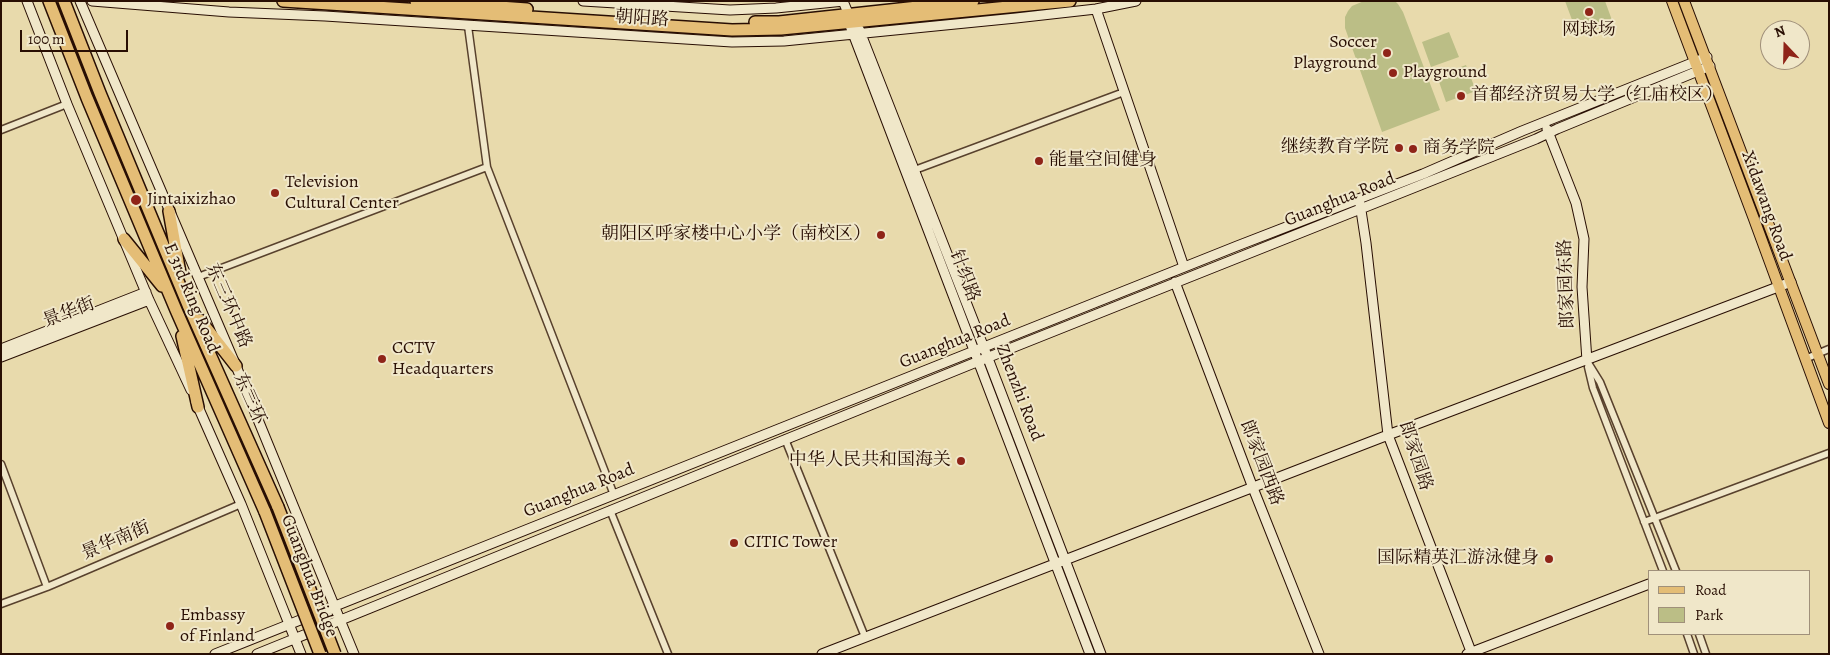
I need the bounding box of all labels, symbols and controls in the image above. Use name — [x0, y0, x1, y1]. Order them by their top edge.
street label: 朝阳路 — [614, 6, 670, 32]
marker: 网球场 — [1583, 6, 1595, 18]
scale bar — [22, 20, 130, 52]
place label: 网球场 — [1562, 20, 1616, 42]
north arrow — [1760, 20, 1810, 70]
text: N — [1772, 21, 1788, 42]
text: 100 m — [28, 29, 65, 49]
place label: Soccer Playground — [1293, 32, 1377, 74]
marker: Soccer Playground — [1381, 47, 1393, 59]
place label: Playground — [1403, 62, 1487, 84]
marker: Playground — [1387, 67, 1399, 79]
place label: 首都经济贸易大学（红庙校区） — [1471, 85, 1723, 107]
marker: 首都经济贸易大学（红庙校区） — [1455, 90, 1467, 102]
place label: 继续教育学院 — [1281, 137, 1389, 159]
place label: 商务学院 — [1423, 138, 1495, 160]
marker: 继续教育学院 — [1393, 142, 1405, 154]
marker: 商务学院 — [1407, 143, 1419, 155]
street label: Xidawang Road — [1736, 148, 1796, 264]
place label: 能量空间健身 — [1049, 150, 1157, 172]
marker: 能量空间健身 — [1033, 155, 1045, 167]
street label: Guanghua Road — [1282, 168, 1398, 232]
place label: Television Cultural Center — [285, 172, 399, 214]
marker: Television Cultural Center — [269, 187, 281, 199]
place label: Jintaixizhao — [147, 189, 236, 211]
marker: Jintaixizhao — [129, 193, 143, 207]
place label: 朝阳区呼家楼中心小学（南校区） — [601, 224, 871, 246]
marker: 朝阳区呼家楼中心小学（南校区） — [875, 229, 887, 241]
street label: 郎家园东路 — [1555, 239, 1579, 329]
street label: E 3rd Ring Road — [158, 240, 224, 356]
street label: 针织路 — [944, 247, 984, 305]
street label: 东三环中路 — [200, 260, 256, 352]
street label: 景华街 — [40, 293, 98, 333]
street label: Guanghua Road — [897, 310, 1013, 374]
place label: CCTV Headquarters — [392, 338, 494, 380]
street label: Zhenzhi Road — [991, 342, 1047, 444]
marker: CCTV Headquarters — [376, 353, 388, 365]
street label: 东三环 — [228, 370, 270, 428]
street label: 郎家园西路 — [1235, 417, 1287, 509]
street label: 郎家园路 — [1394, 418, 1436, 494]
place label: 中华人民共和国海关 — [789, 450, 951, 472]
marker: 中华人民共和国海关 — [955, 455, 967, 467]
street label: Guanghua Road — [521, 459, 637, 523]
street label: Guanghua Bridge — [276, 512, 342, 640]
street label: 景华南街 — [79, 517, 153, 565]
place label: CITIC Tower — [744, 532, 837, 554]
marker: CITIC Tower — [728, 537, 740, 549]
place label: 国际精英汇游泳健身 — [1377, 548, 1539, 570]
marker: 国际精英汇游泳健身 — [1543, 553, 1555, 565]
legend — [1648, 570, 1810, 635]
text: Road — [1695, 580, 1726, 600]
place label: Embassy of Finland — [180, 605, 255, 648]
text: Park — [1695, 605, 1723, 625]
marker: Embassy of Finland — [164, 620, 176, 632]

